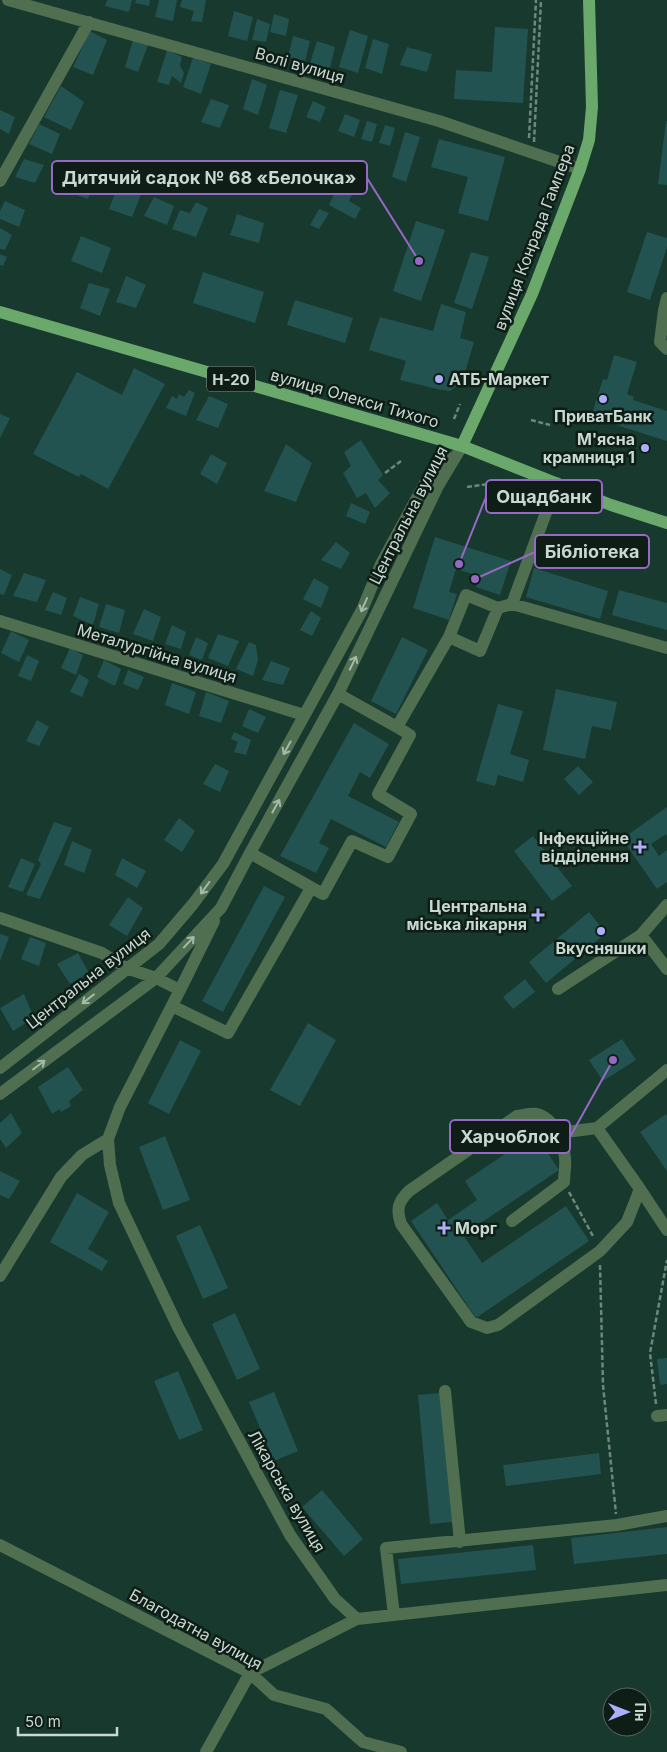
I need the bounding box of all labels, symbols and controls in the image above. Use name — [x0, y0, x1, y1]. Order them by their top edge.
street label: Волі вулиця — [253, 43, 347, 87]
street label: вулиця Конрада Гампера — [489, 141, 579, 333]
callout: Дитячий садок № 68 «Белочка» — [52, 161, 367, 194]
text: Дитячий садок № 68 «Белочка» — [62, 167, 356, 188]
street label: вулиця Олекси Тихого — [269, 364, 441, 432]
road number: Н-20 — [207, 366, 255, 392]
place label: АТБ-Маркет — [449, 369, 549, 389]
marker: АТБ-Маркет — [433, 373, 445, 385]
marker: ПриватБанк — [597, 393, 609, 405]
place label: ПриватБанк — [554, 406, 653, 426]
place label: М'ясна крамниця 1 — [543, 429, 635, 467]
marker: М'ясна крамниця 1 — [639, 442, 651, 454]
street label: Центральна вулиця — [364, 443, 452, 587]
callout: Ощадбанк — [486, 480, 602, 513]
text: Ощадбанк — [496, 486, 592, 507]
callout: Бібліотека — [535, 535, 649, 568]
text: Бібліотека — [545, 541, 639, 562]
one-way arrow — [358, 597, 368, 612]
street label: Металургійна вулиця — [75, 619, 239, 687]
one-way arrow — [349, 656, 358, 671]
one-way arrow — [281, 740, 291, 754]
one-way arrow — [271, 799, 281, 813]
place label: Інфекційне відділення — [539, 828, 629, 866]
marker: Інфекційне відділення — [633, 840, 647, 854]
one-way arrow — [200, 881, 211, 894]
place label: Центральна міська лікарня — [407, 896, 527, 934]
marker: Центральна міська лікарня — [531, 908, 545, 922]
street label: Центральна вулиця — [22, 923, 154, 1033]
marker: Вкусняшки — [595, 925, 607, 937]
one-way arrow — [183, 936, 195, 948]
place label: Вкусняшки — [555, 938, 647, 958]
one-way arrow — [82, 993, 95, 1004]
one-way arrow — [32, 1059, 45, 1070]
callout: Харчоблок — [450, 1120, 570, 1153]
text: Харчоблок — [460, 1126, 560, 1147]
place label: Морг — [455, 1218, 497, 1238]
marker: Морг — [437, 1221, 451, 1235]
street label: Лікарська вулиця — [244, 1426, 330, 1556]
street label: Благодатна вулиця — [126, 1584, 266, 1674]
north arrow — [602, 1687, 652, 1737]
text: Пн — [632, 1702, 649, 1722]
scale bar — [18, 1704, 116, 1736]
text: 50 m — [25, 1712, 61, 1731]

